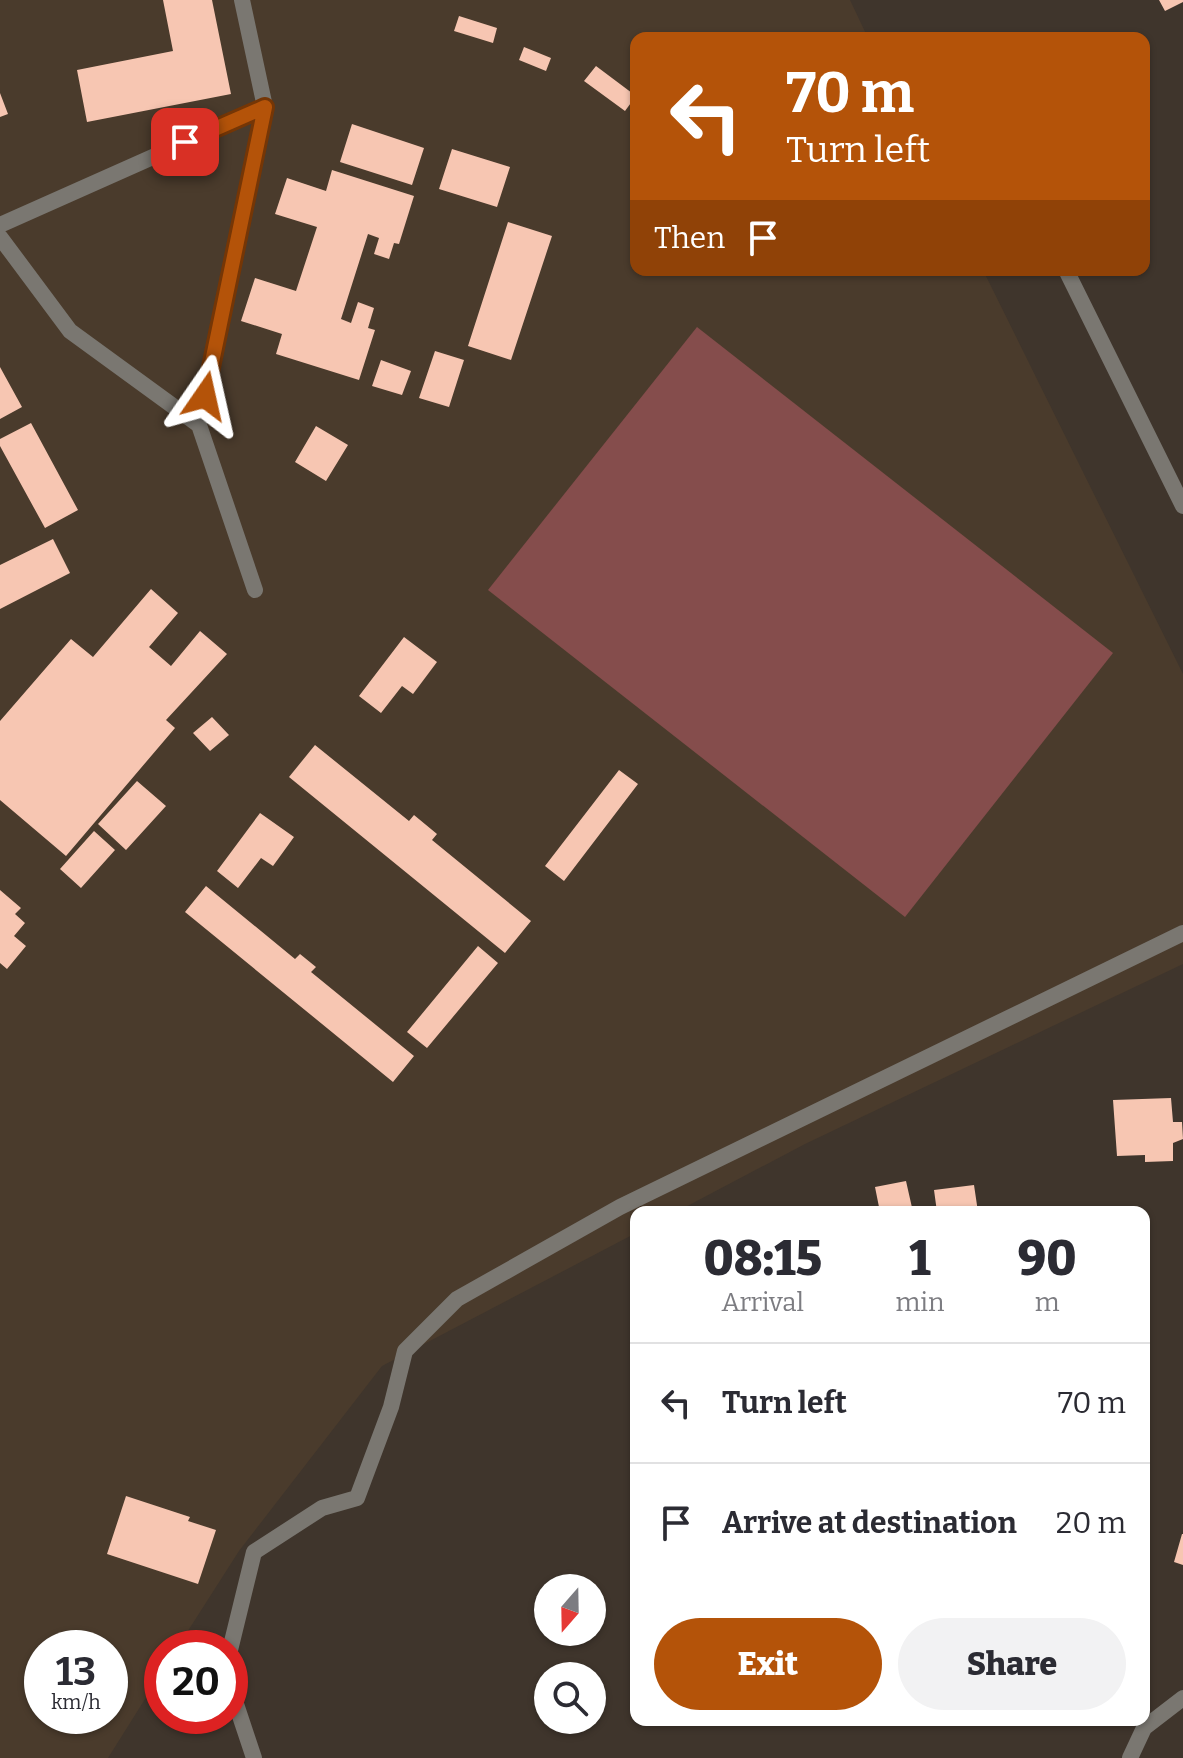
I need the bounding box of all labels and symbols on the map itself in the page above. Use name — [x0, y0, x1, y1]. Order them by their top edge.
pin — [151, 108, 219, 176]
position arrow — [163, 354, 247, 438]
north arrow — [534, 1574, 606, 1646]
speed limit sign: 20 — [144, 1630, 248, 1734]

